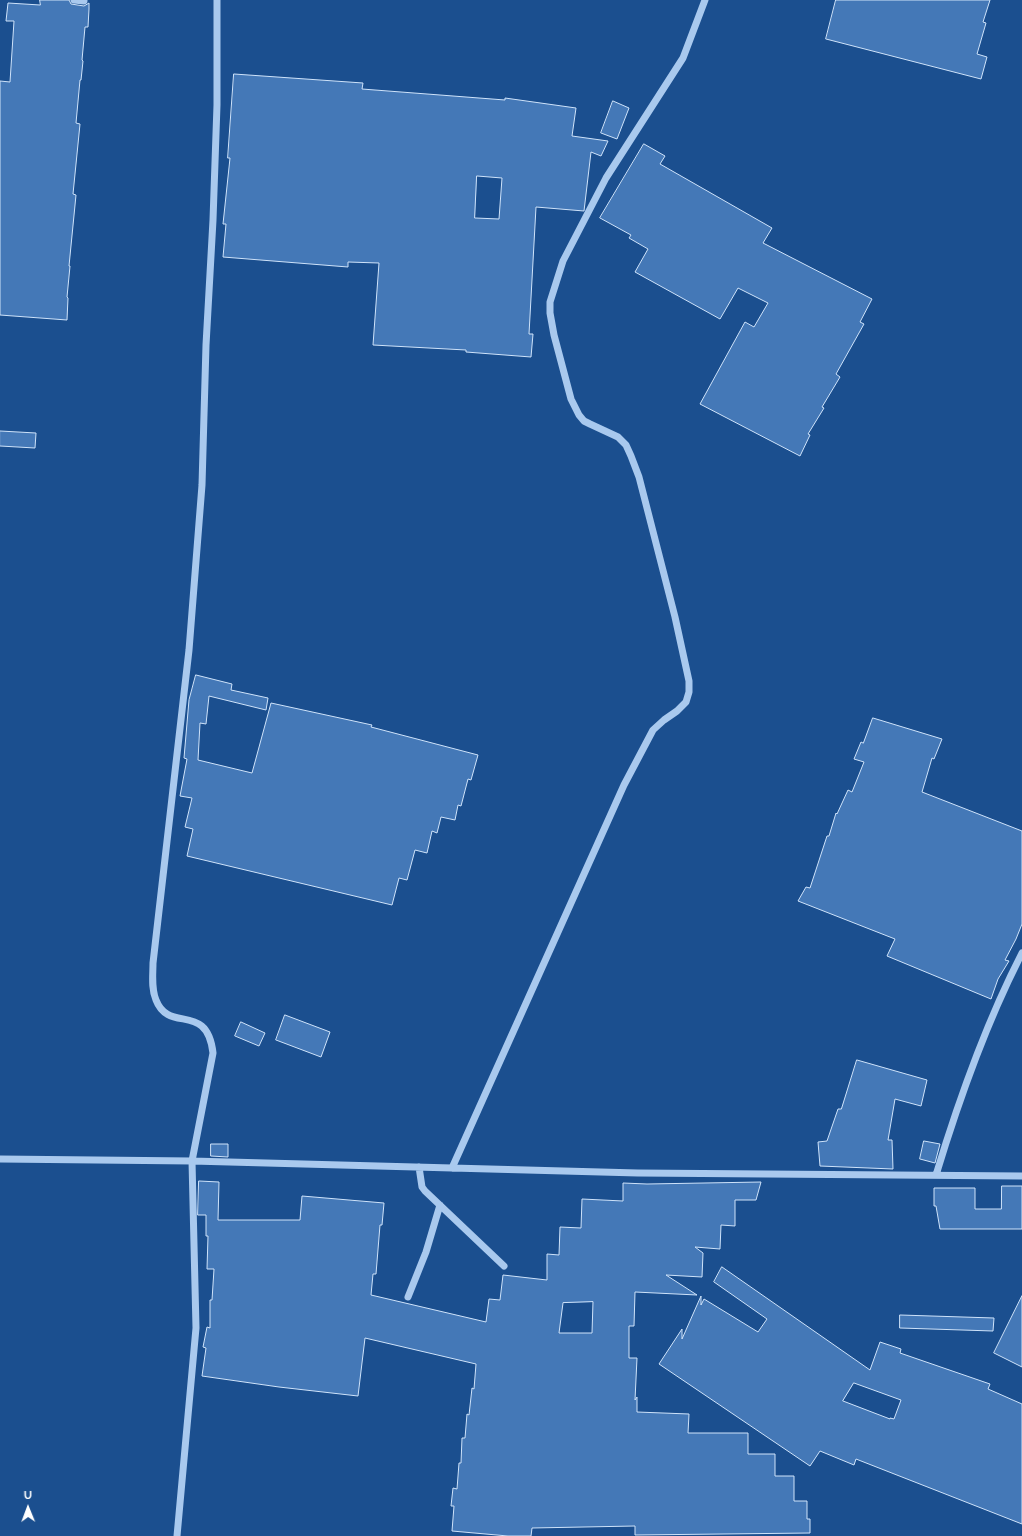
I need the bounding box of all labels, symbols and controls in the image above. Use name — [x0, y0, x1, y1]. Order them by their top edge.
north arrow — [8, 1488, 48, 1528]
text: U — [24, 1489, 32, 1502]

